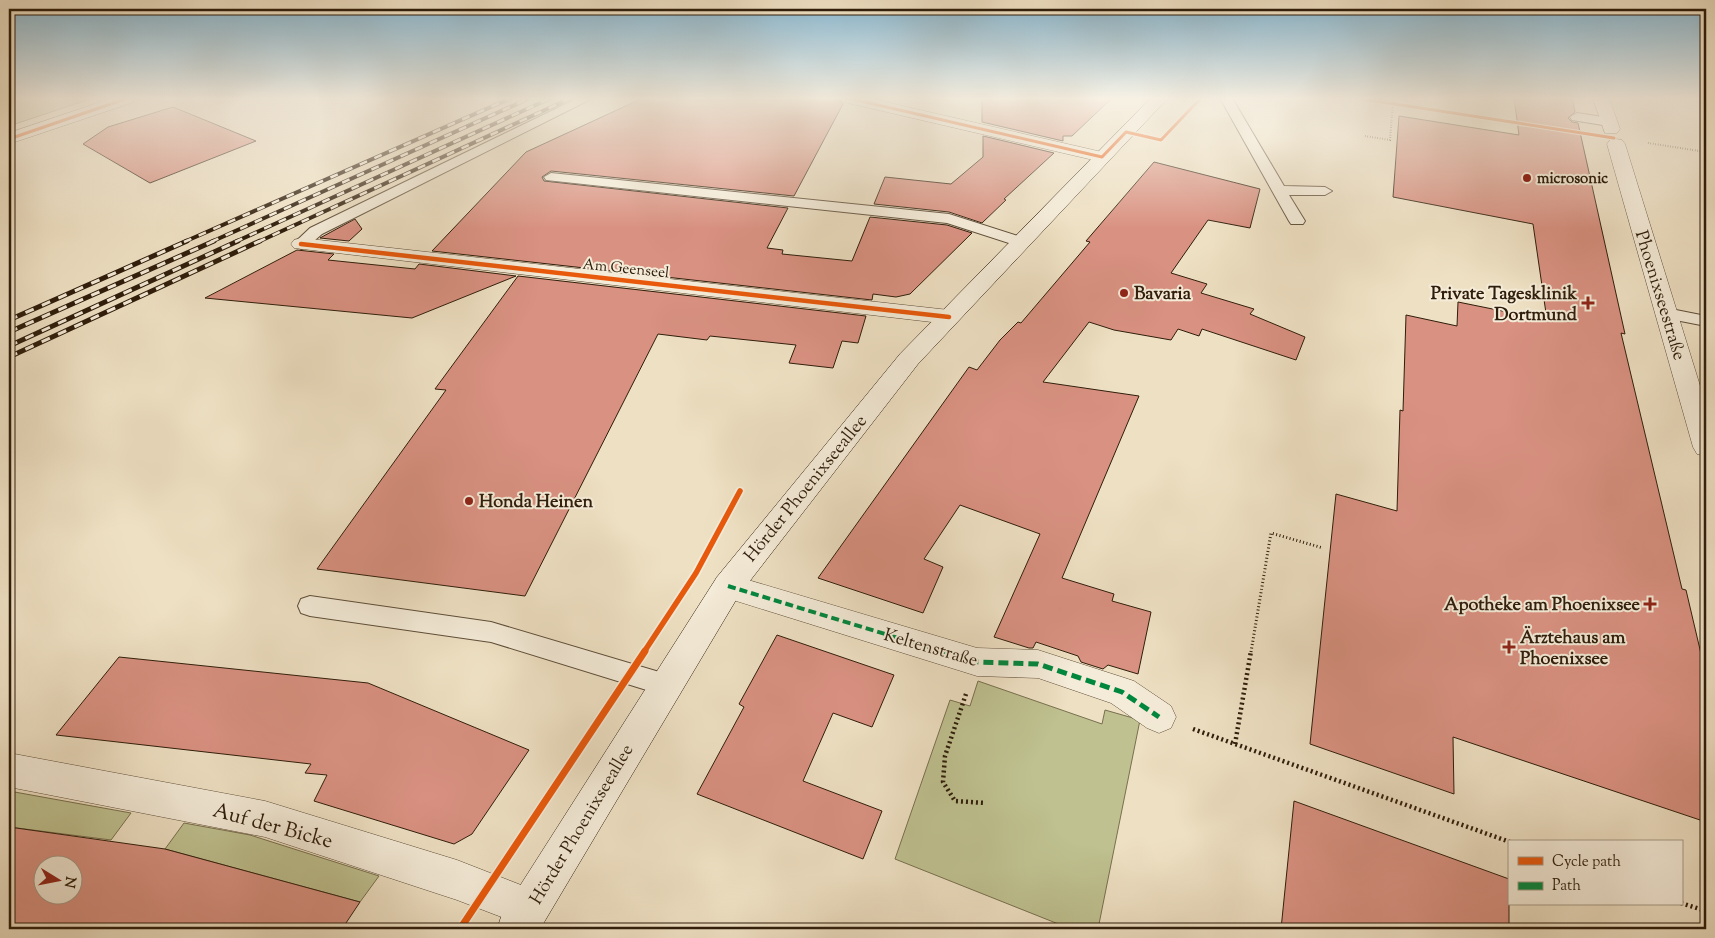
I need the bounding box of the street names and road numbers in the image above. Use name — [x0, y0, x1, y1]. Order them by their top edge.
street label: Phoenixseestraße — [1627, 228, 1691, 364]
street label: Am Geenseel — [582, 255, 670, 284]
street label: Hörder Phoenixseeallee — [739, 410, 874, 569]
street label: Keltenstraße — [880, 623, 981, 675]
street label: Hörder Phoenixseeallee — [524, 740, 641, 910]
street label: Auf der Bicke — [209, 796, 336, 857]

